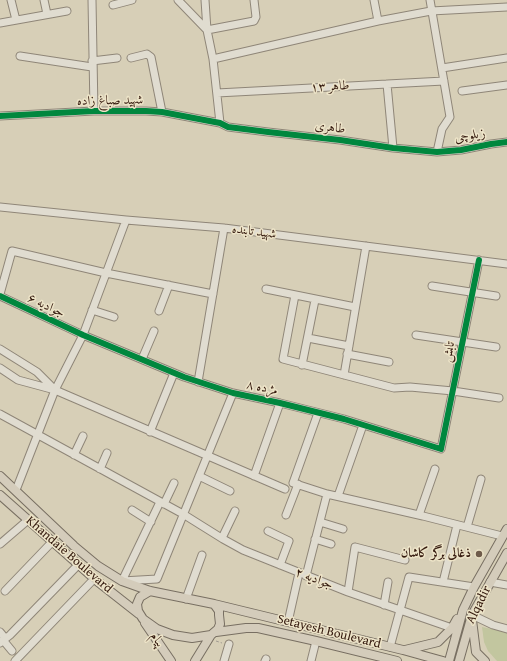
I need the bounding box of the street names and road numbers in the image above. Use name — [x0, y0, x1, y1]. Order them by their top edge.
street label: طاهر ۱۳ — [310, 78, 350, 96]
street label: شهید صباغ زاده — [77, 93, 143, 109]
street label: طاهری — [314, 118, 346, 138]
street label: زیلوچی — [453, 126, 487, 146]
street label: شهید تابنده — [231, 222, 277, 242]
street label: جوادیه ۶ — [25, 291, 67, 321]
street label: تابش — [439, 340, 459, 364]
street label: مژده ۸ — [245, 377, 279, 399]
street label: Khandaie Boulevard — [23, 513, 115, 597]
street label: جوادیه ۲ — [293, 565, 335, 593]
street label: Alqadir — [463, 583, 495, 627]
street label: Setayesh Boulevard — [276, 612, 382, 652]
street label: پیام — [146, 629, 168, 651]

